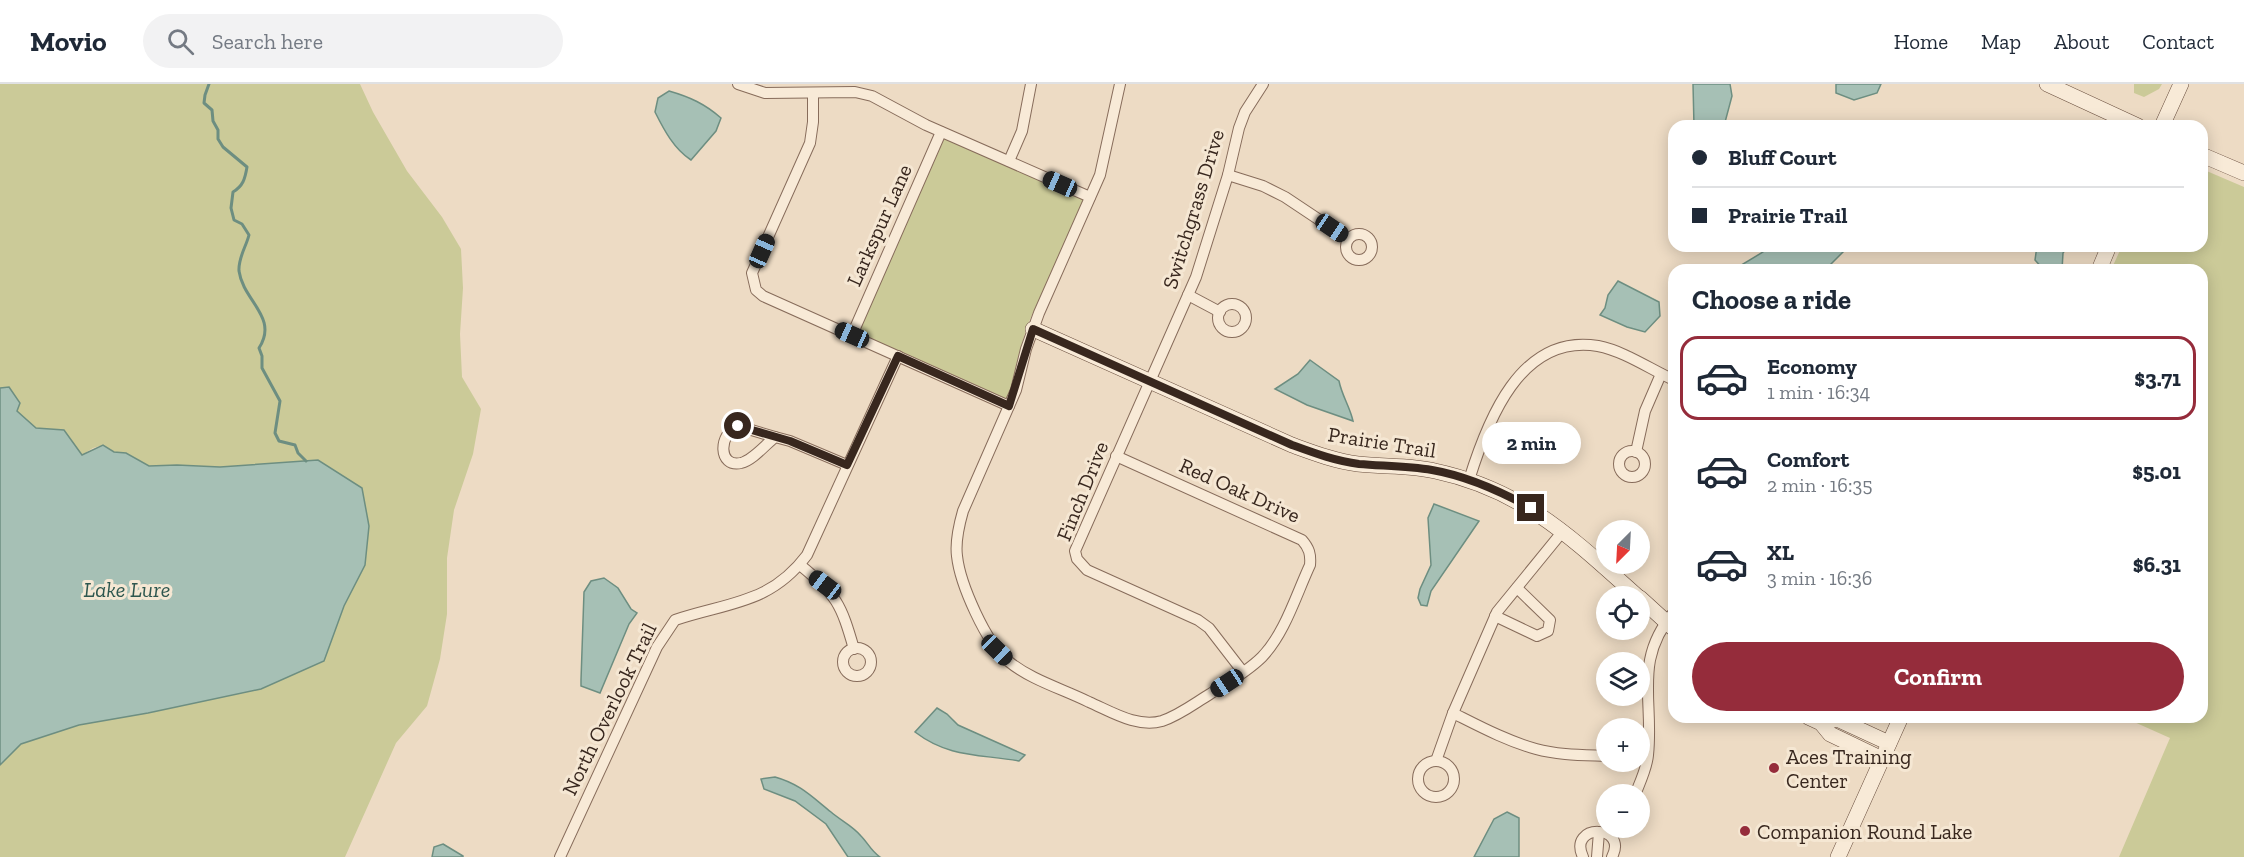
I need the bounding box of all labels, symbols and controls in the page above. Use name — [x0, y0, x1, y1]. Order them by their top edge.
search box — [143, 14, 563, 68]
text: Movio — [30, 25, 107, 58]
icon: search — [164, 25, 197, 58]
text: Search here — [212, 28, 323, 55]
text: Home — [1894, 29, 1948, 54]
text: Map — [1981, 29, 2021, 54]
text: About — [2054, 29, 2109, 54]
text: Contact — [2142, 29, 2214, 54]
street label: Switchgrass Drive — [1157, 126, 1229, 292]
text: Bluff Court — [1728, 144, 1836, 171]
street label: Larkspur Lane — [841, 160, 917, 290]
car — [1040, 168, 1080, 200]
text: Prairie Trail — [1728, 202, 1848, 229]
car — [1312, 210, 1352, 246]
car — [746, 231, 778, 271]
text: Choose a ride — [1692, 284, 1851, 316]
car — [832, 319, 872, 351]
icon: car — [1695, 351, 1749, 405]
text: Economy — [1767, 353, 1857, 380]
text: $3.71 — [2134, 365, 2181, 392]
text: 1 min · 16:34 — [1767, 380, 1870, 404]
route start — [724, 412, 751, 439]
street label: Prairie Trail — [1326, 421, 1438, 463]
callout: 2 min — [1482, 421, 1580, 463]
text: 2 min — [1507, 431, 1556, 455]
street label: Finch Drive — [1051, 437, 1113, 544]
icon: car — [1695, 444, 1749, 498]
text: Comfort — [1767, 446, 1849, 473]
street label: Red Oak Drive — [1176, 452, 1304, 528]
text: $5.01 — [2132, 458, 2181, 485]
text: 2 min · 16:35 — [1767, 473, 1872, 497]
route end — [1517, 494, 1544, 521]
north arrow — [1596, 520, 1650, 574]
map controls — [1596, 520, 1650, 838]
icon: car — [1695, 537, 1749, 591]
text: XL — [1767, 539, 1794, 566]
text: $6.31 — [2133, 551, 2181, 578]
text: 3 min · 16:36 — [1767, 566, 1872, 590]
car — [805, 567, 845, 603]
water label: Lake Lure — [84, 576, 170, 603]
button: locate — [1596, 586, 1650, 640]
street label: North Overlook Trail — [556, 618, 662, 799]
car — [978, 631, 1016, 669]
button: Confirm — [1692, 642, 2184, 711]
button: layers — [1596, 652, 1650, 706]
car — [1207, 666, 1247, 700]
button: + — [1596, 718, 1650, 772]
place label: Aces Training Center — [1786, 744, 1912, 793]
marker: Aces Training Center — [1767, 761, 1781, 775]
button: − — [1596, 784, 1650, 838]
place label: Companion Round Lake — [1757, 819, 1972, 844]
marker: Companion Round Lake — [1738, 824, 1752, 838]

